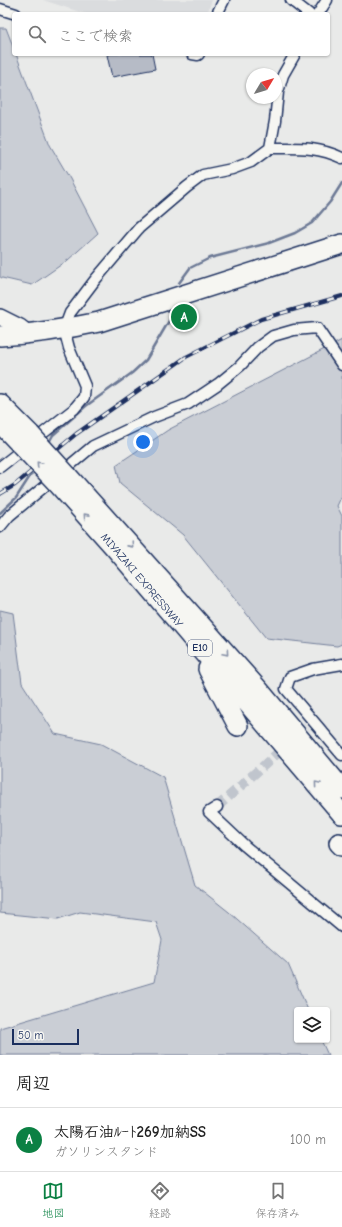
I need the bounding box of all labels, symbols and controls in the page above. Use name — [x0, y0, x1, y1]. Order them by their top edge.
search box — [12, 12, 330, 56]
icon: search — [26, 23, 48, 45]
text: ここで検索 — [58, 27, 133, 45]
north arrow — [246, 68, 282, 104]
pin: A — [171, 302, 197, 332]
your location — [133, 432, 153, 452]
one-way arrow — [36, 461, 43, 469]
one-way arrow — [84, 513, 91, 520]
street label: MIYAZAKI EXPRESSWAY — [98, 530, 186, 630]
one-way arrow — [126, 540, 133, 548]
road number: E10 — [188, 640, 212, 656]
one-way arrow — [222, 648, 229, 656]
one-way arrow — [314, 781, 321, 789]
map controls — [294, 1007, 330, 1043]
button: layers — [294, 1007, 330, 1043]
scale bar — [12, 1027, 79, 1046]
text: 50 m — [18, 1029, 43, 1042]
text: 周辺 — [16, 1074, 50, 1093]
text: 太陽石油ﾙｰﾄ269加納SS — [54, 1123, 206, 1141]
text: A — [25, 1132, 33, 1147]
text: 100 m — [290, 1132, 326, 1147]
text: ガソリンスタンド — [54, 1144, 158, 1159]
tab: 地図 — [42, 1180, 64, 1220]
tab: 経路 — [149, 1180, 171, 1220]
tab: 保存済み — [256, 1180, 300, 1220]

